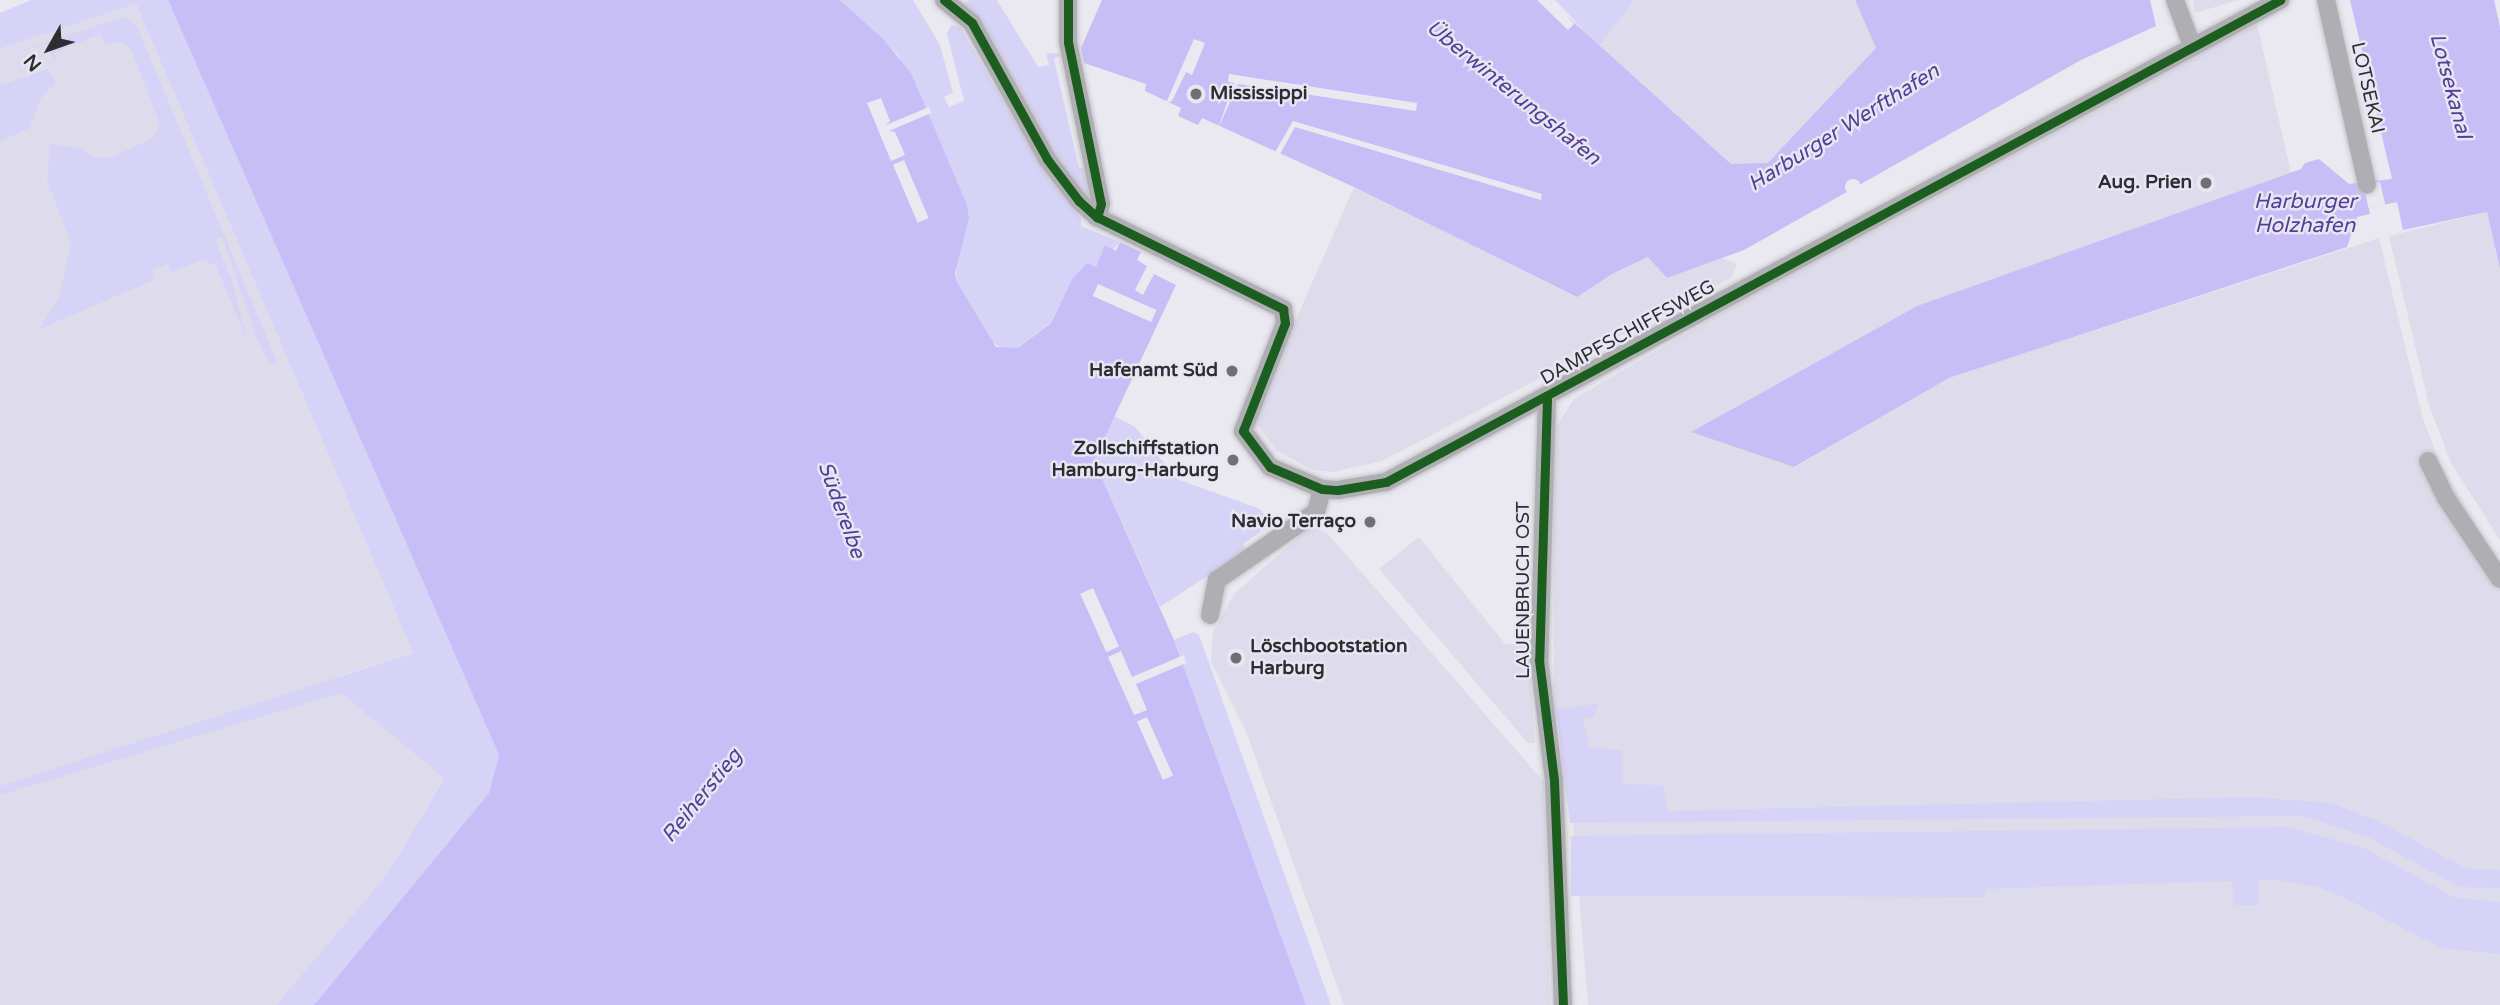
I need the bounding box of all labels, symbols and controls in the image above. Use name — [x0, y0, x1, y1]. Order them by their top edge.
north arrow — [14, 14, 84, 84]
water label: Überwinterungshafen — [1421, 15, 1605, 171]
water label: Lotsekanal — [2424, 31, 2476, 141]
street label: LOTSEKAI — [2345, 40, 2389, 136]
text: N — [20, 50, 46, 75]
water label: Harburger Werfthafen — [1744, 59, 1944, 197]
place label: Mississippi — [1210, 83, 1308, 105]
marker: Mississippi — [1188, 86, 1204, 102]
place label: Aug. Prien — [2098, 172, 2192, 194]
marker: Aug. Prien — [2198, 175, 2214, 191]
water label: Harburger Holzhafen — [2254, 189, 2356, 239]
street label: DAMPFSCHIFFSWEG — [1537, 276, 1719, 390]
place label: Hafenamt Süd — [1089, 360, 1218, 382]
marker: Hafenamt Süd — [1224, 363, 1240, 379]
place label: Zollschiffstation Hamburg-Harburg — [1051, 438, 1219, 482]
marker: Zollschiffstation Hamburg-Harburg — [1225, 452, 1241, 468]
water label: Süderelbe — [812, 458, 870, 562]
street label: LAUENBRUCH OST — [1513, 501, 1535, 679]
place label: Navio Terraço — [1231, 511, 1356, 533]
marker: Navio Terraço — [1362, 514, 1378, 530]
place label: Löschbootstation Harburg — [1250, 636, 1407, 680]
marker: Löschbootstation Harburg — [1228, 650, 1244, 666]
water label: Reiherstieg — [657, 744, 747, 848]

